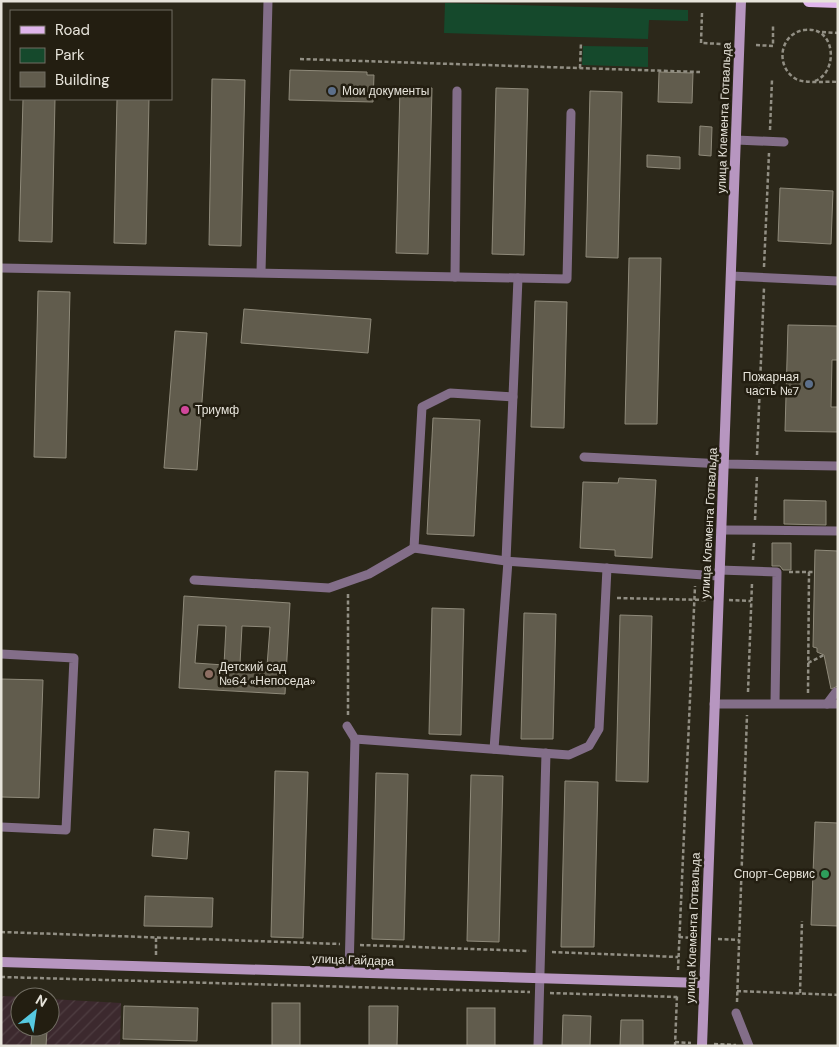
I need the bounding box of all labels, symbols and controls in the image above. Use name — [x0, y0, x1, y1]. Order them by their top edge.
legend — [10, 10, 172, 100]
text: Road — [55, 20, 90, 40]
street label: улица Клемента Готвальда — [713, 42, 735, 194]
text: Park — [55, 45, 85, 65]
text: Building — [55, 70, 110, 90]
place label: Мои документы — [342, 83, 429, 99]
marker: Мои документы — [326, 85, 338, 97]
place label: Пожарная часть №7 — [743, 369, 799, 399]
marker: Пожарная часть №7 — [803, 378, 815, 390]
place label: Триумф — [195, 402, 239, 418]
marker: Триумф — [179, 404, 191, 416]
street label: улица Клемента Готвальда — [697, 447, 721, 599]
place label: Детский сад №64 «Непоседа» — [219, 659, 315, 689]
marker: Детский сад №64 «Непоседа» — [203, 668, 215, 680]
street label: улица Клемента Готвальда — [682, 852, 704, 1004]
place label: Спорт-Сервис — [734, 866, 815, 882]
marker: Спорт-Сервис — [819, 868, 831, 880]
street label: улица Гайдара — [312, 951, 395, 969]
north arrow — [10, 987, 60, 1037]
text: N — [33, 990, 50, 1011]

